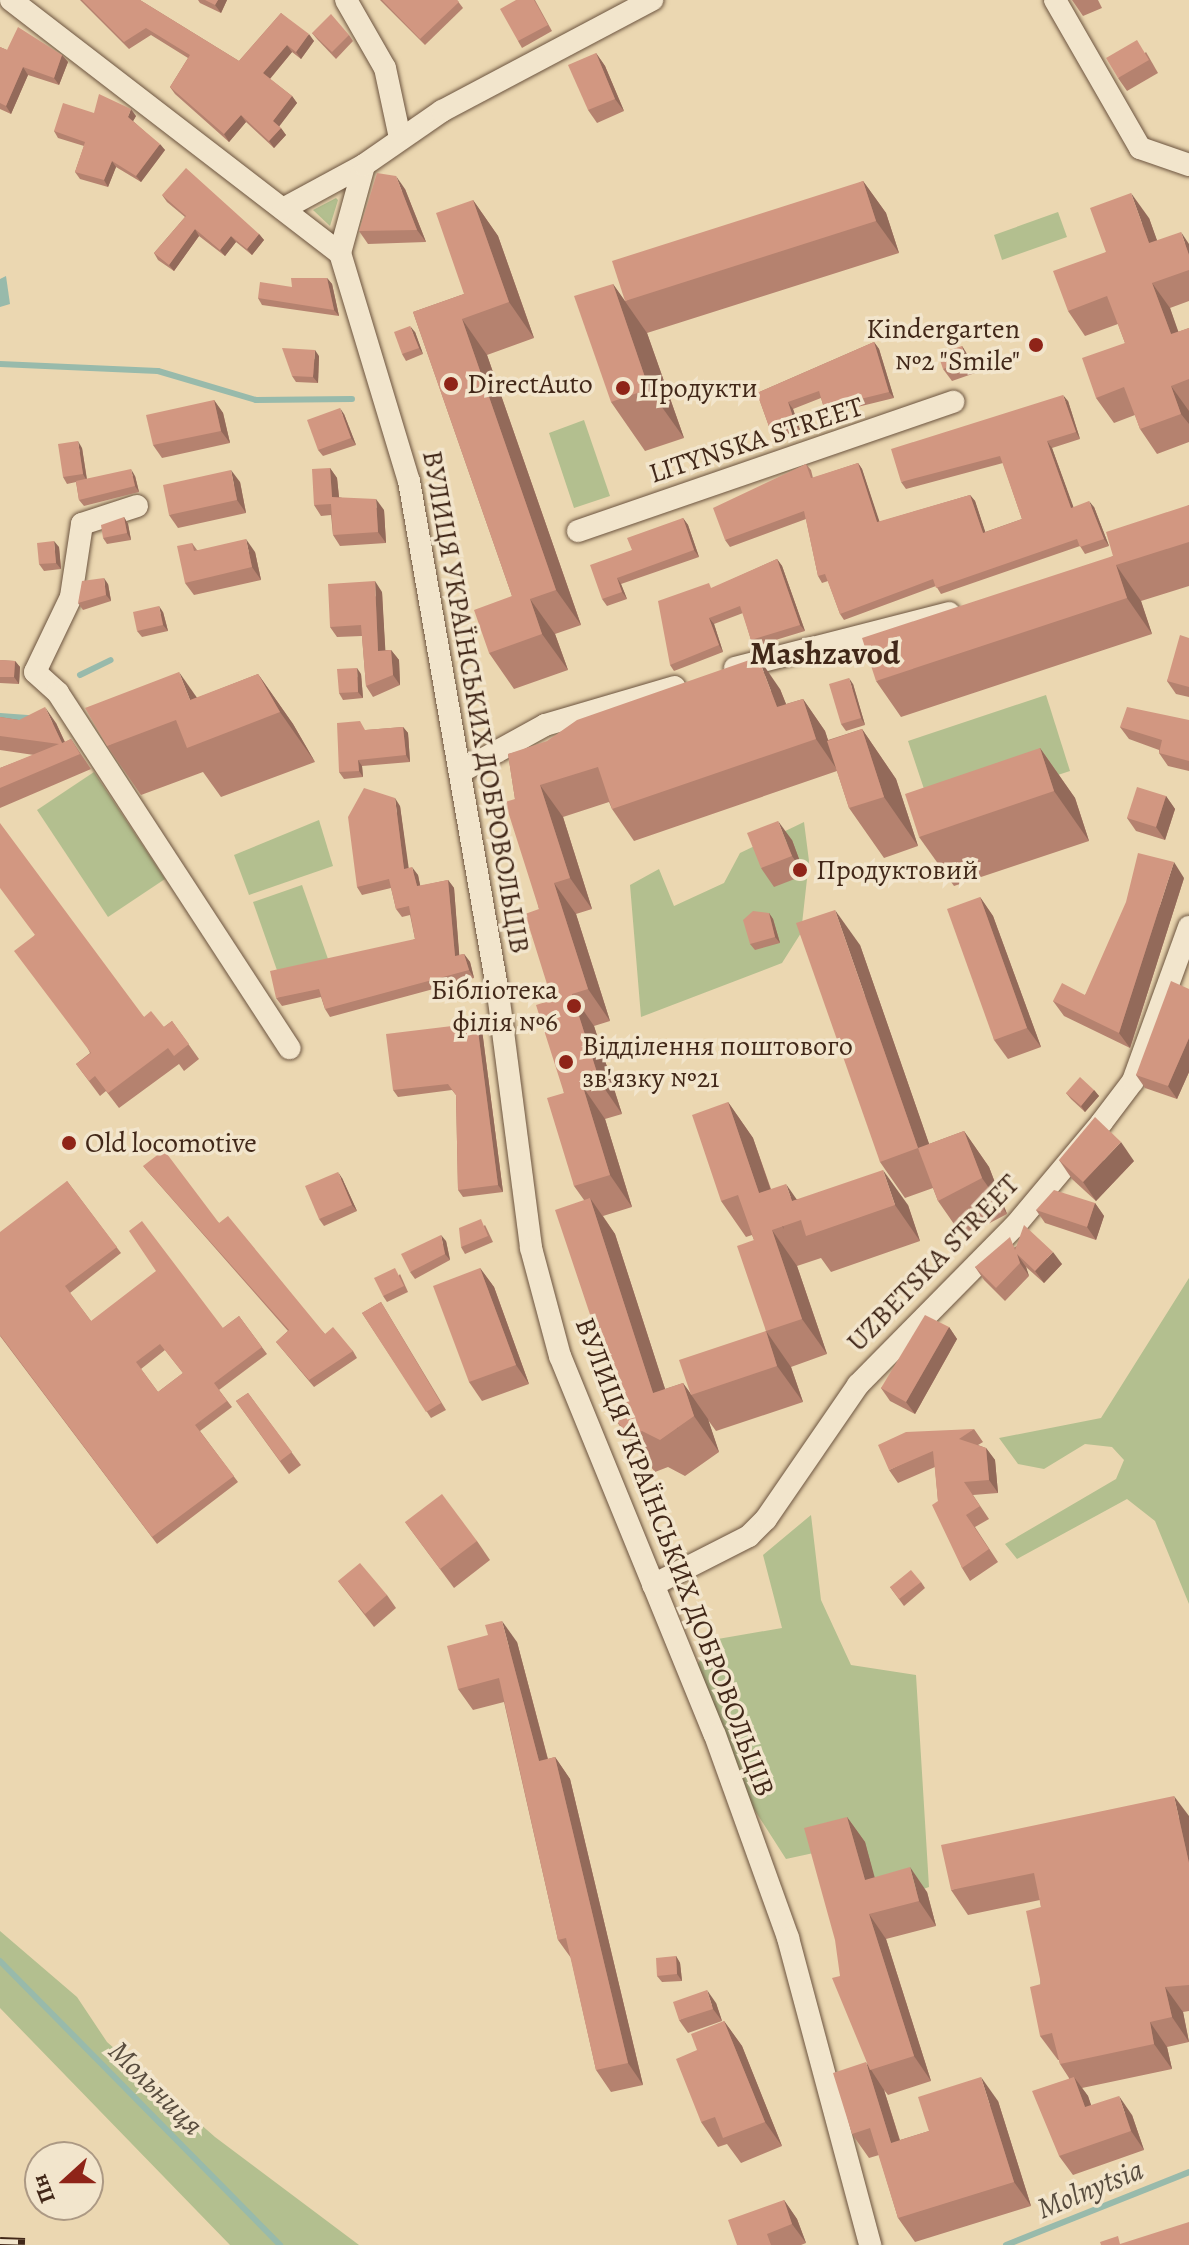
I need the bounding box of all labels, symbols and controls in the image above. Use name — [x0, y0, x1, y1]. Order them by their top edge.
place label: Kindergarten №2 "Smile" — [866, 312, 1020, 378]
marker: Kindergarten №2 "Smile" — [1027, 336, 1045, 354]
place label: DirectAuto — [467, 367, 593, 401]
place label: Продукти — [639, 371, 758, 405]
marker: DirectAuto — [442, 375, 460, 393]
marker: Продукти — [614, 379, 632, 397]
street label: LITYNSKA STREET — [645, 390, 867, 490]
street label: ВУЛИЦЯ УКРАЇНСЬКИХ ДОБРОВОЛЬЦІВ — [415, 448, 537, 956]
district label: Mashzavod — [750, 634, 900, 672]
place label: Продуктовий — [816, 853, 978, 887]
marker: Продуктовий — [791, 861, 809, 879]
place label: Бібліотека філія №6 — [431, 973, 558, 1039]
marker: Бібліотека філія №6 — [565, 997, 583, 1015]
place label: Відділення поштового зв'язку №21 — [582, 1029, 853, 1095]
marker: Відділення поштового зв'язку №21 — [557, 1053, 575, 1071]
place label: Old locomotive — [85, 1126, 257, 1160]
marker: Old locomotive — [60, 1134, 78, 1152]
street label: UZBETSKA STREET — [840, 1168, 1026, 1358]
street label: ВУЛИЦЯ УКРАЇНСЬКИХ ДОБРОВОЛЬЦІВ — [568, 1313, 782, 1801]
water label: Мольниця — [101, 2033, 211, 2143]
north arrow — [24, 2141, 104, 2221]
water label: Molnytsia — [1032, 2151, 1148, 2227]
text: Пн — [24, 2170, 63, 2208]

